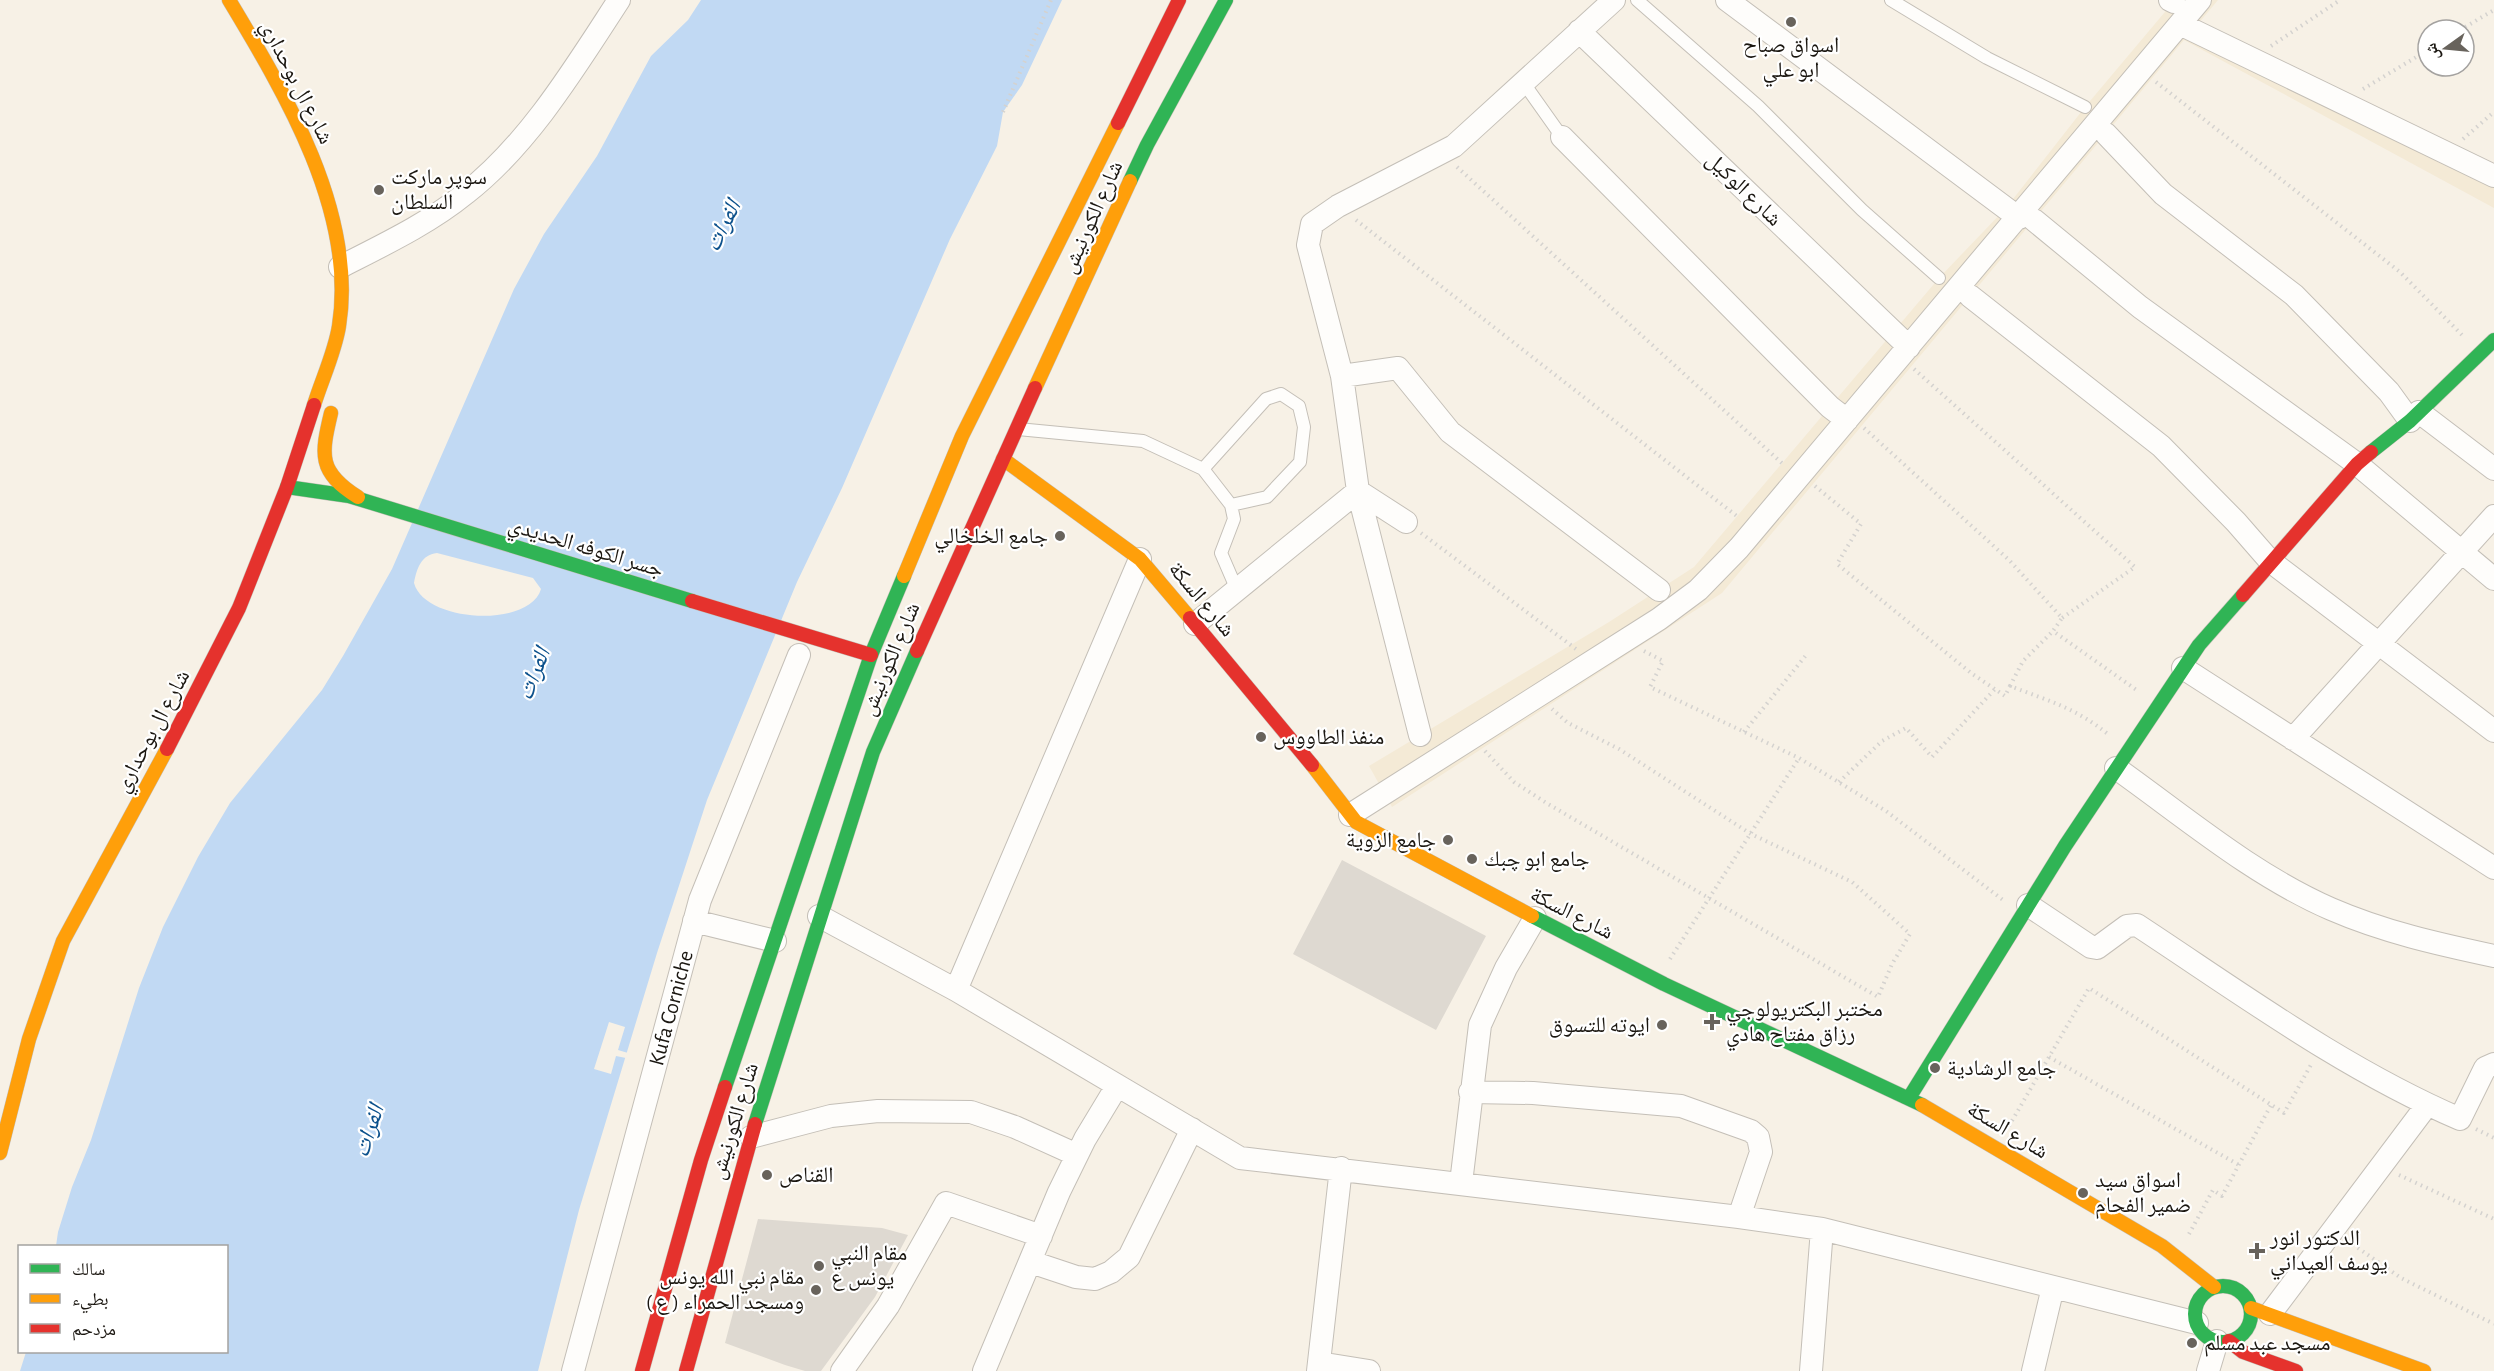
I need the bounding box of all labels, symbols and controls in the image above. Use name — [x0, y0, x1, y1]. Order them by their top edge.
marker: اسواق صباح ابو علي — [1784, 15, 1798, 29]
street label: شارع ال بوحداري — [251, 17, 338, 150]
north arrow — [2416, 18, 2476, 78]
place label: اسواق صباح ابو علي — [1743, 34, 1839, 87]
text: ش — [2423, 41, 2443, 62]
street label: شارع الوكيل — [1701, 148, 1786, 232]
street label: شارع الكورنيش — [1057, 157, 1128, 277]
place label: سوپر ماركت السلطان — [391, 166, 487, 215]
marker: سوپر ماركت السلطان — [372, 183, 386, 197]
water label: الفرات — [700, 194, 747, 256]
street label: جسر الکوفه الحديدي — [504, 513, 666, 586]
place label: جامع الخلخالي — [934, 525, 1048, 553]
marker: جامع الخلخالي — [1053, 529, 1067, 543]
street label: شارع السكة — [1163, 557, 1239, 642]
street label: شارع الكورنيش — [856, 599, 926, 720]
water label: الفرات — [513, 642, 556, 704]
street label: شارع ال بوحداري — [110, 666, 198, 799]
place label: منفذ الطاووس — [1273, 726, 1384, 750]
marker: منفذ الطاووس — [1254, 730, 1268, 744]
place label: جامع الزوية — [1346, 829, 1436, 853]
marker: جامع الزوية — [1441, 833, 1455, 847]
place label: جامع ابو چبك — [1484, 848, 1590, 872]
marker: جامع ابو چبك — [1465, 852, 1479, 866]
street label: شارع السكة — [1526, 883, 1617, 945]
street label: Kufa Corniche — [645, 948, 697, 1068]
place label: مختبر البكتريولوجي رزاق مفتاح هادي — [1726, 998, 1883, 1051]
marker: مختبر البكتريولوجي رزاق مفتاح هادي — [1703, 1013, 1721, 1031]
place label: ايوته للتسوق — [1549, 1014, 1650, 1038]
marker: ايوته للتسوق — [1655, 1018, 1669, 1032]
place label: جامع الرشادية — [1947, 1057, 2056, 1081]
street label: شارع الكورنيش — [706, 1060, 764, 1182]
marker: جامع الرشادية — [1928, 1061, 1942, 1075]
street label: شارع السكة — [1963, 1097, 2052, 1164]
water label: الفرات — [349, 1099, 389, 1160]
place label: القناص — [779, 1164, 834, 1188]
marker: القناص — [760, 1168, 774, 1182]
place label: اسواق سيد ضمير الفحام — [2095, 1169, 2191, 1219]
marker: اسواق سيد ضمير الفحام — [2076, 1186, 2090, 1200]
place label: الدكتور انور يوسف العيداني — [2269, 1227, 2388, 1280]
place label: مقام النبي يونس ع — [831, 1242, 907, 1291]
marker: الدكتور انور يوسف العيداني — [2248, 1242, 2266, 1260]
legend — [18, 1245, 228, 1353]
marker: مقام النبي يونس ع — [812, 1259, 826, 1273]
text: سالك — [72, 1261, 105, 1279]
place label: مقام نبي الله يونس ( ع ) ومسجد الحمراء — [646, 1266, 804, 1315]
marker: مقام نبي الله يونس ( ع ) ومسجد الحمراء — [809, 1283, 823, 1297]
text: بطيء — [72, 1291, 109, 1314]
text: مزدحم — [72, 1321, 116, 1341]
place label: مسجد عبد مسلم — [2204, 1332, 2331, 1357]
marker: مسجد عبد مسلم — [2185, 1336, 2199, 1350]

